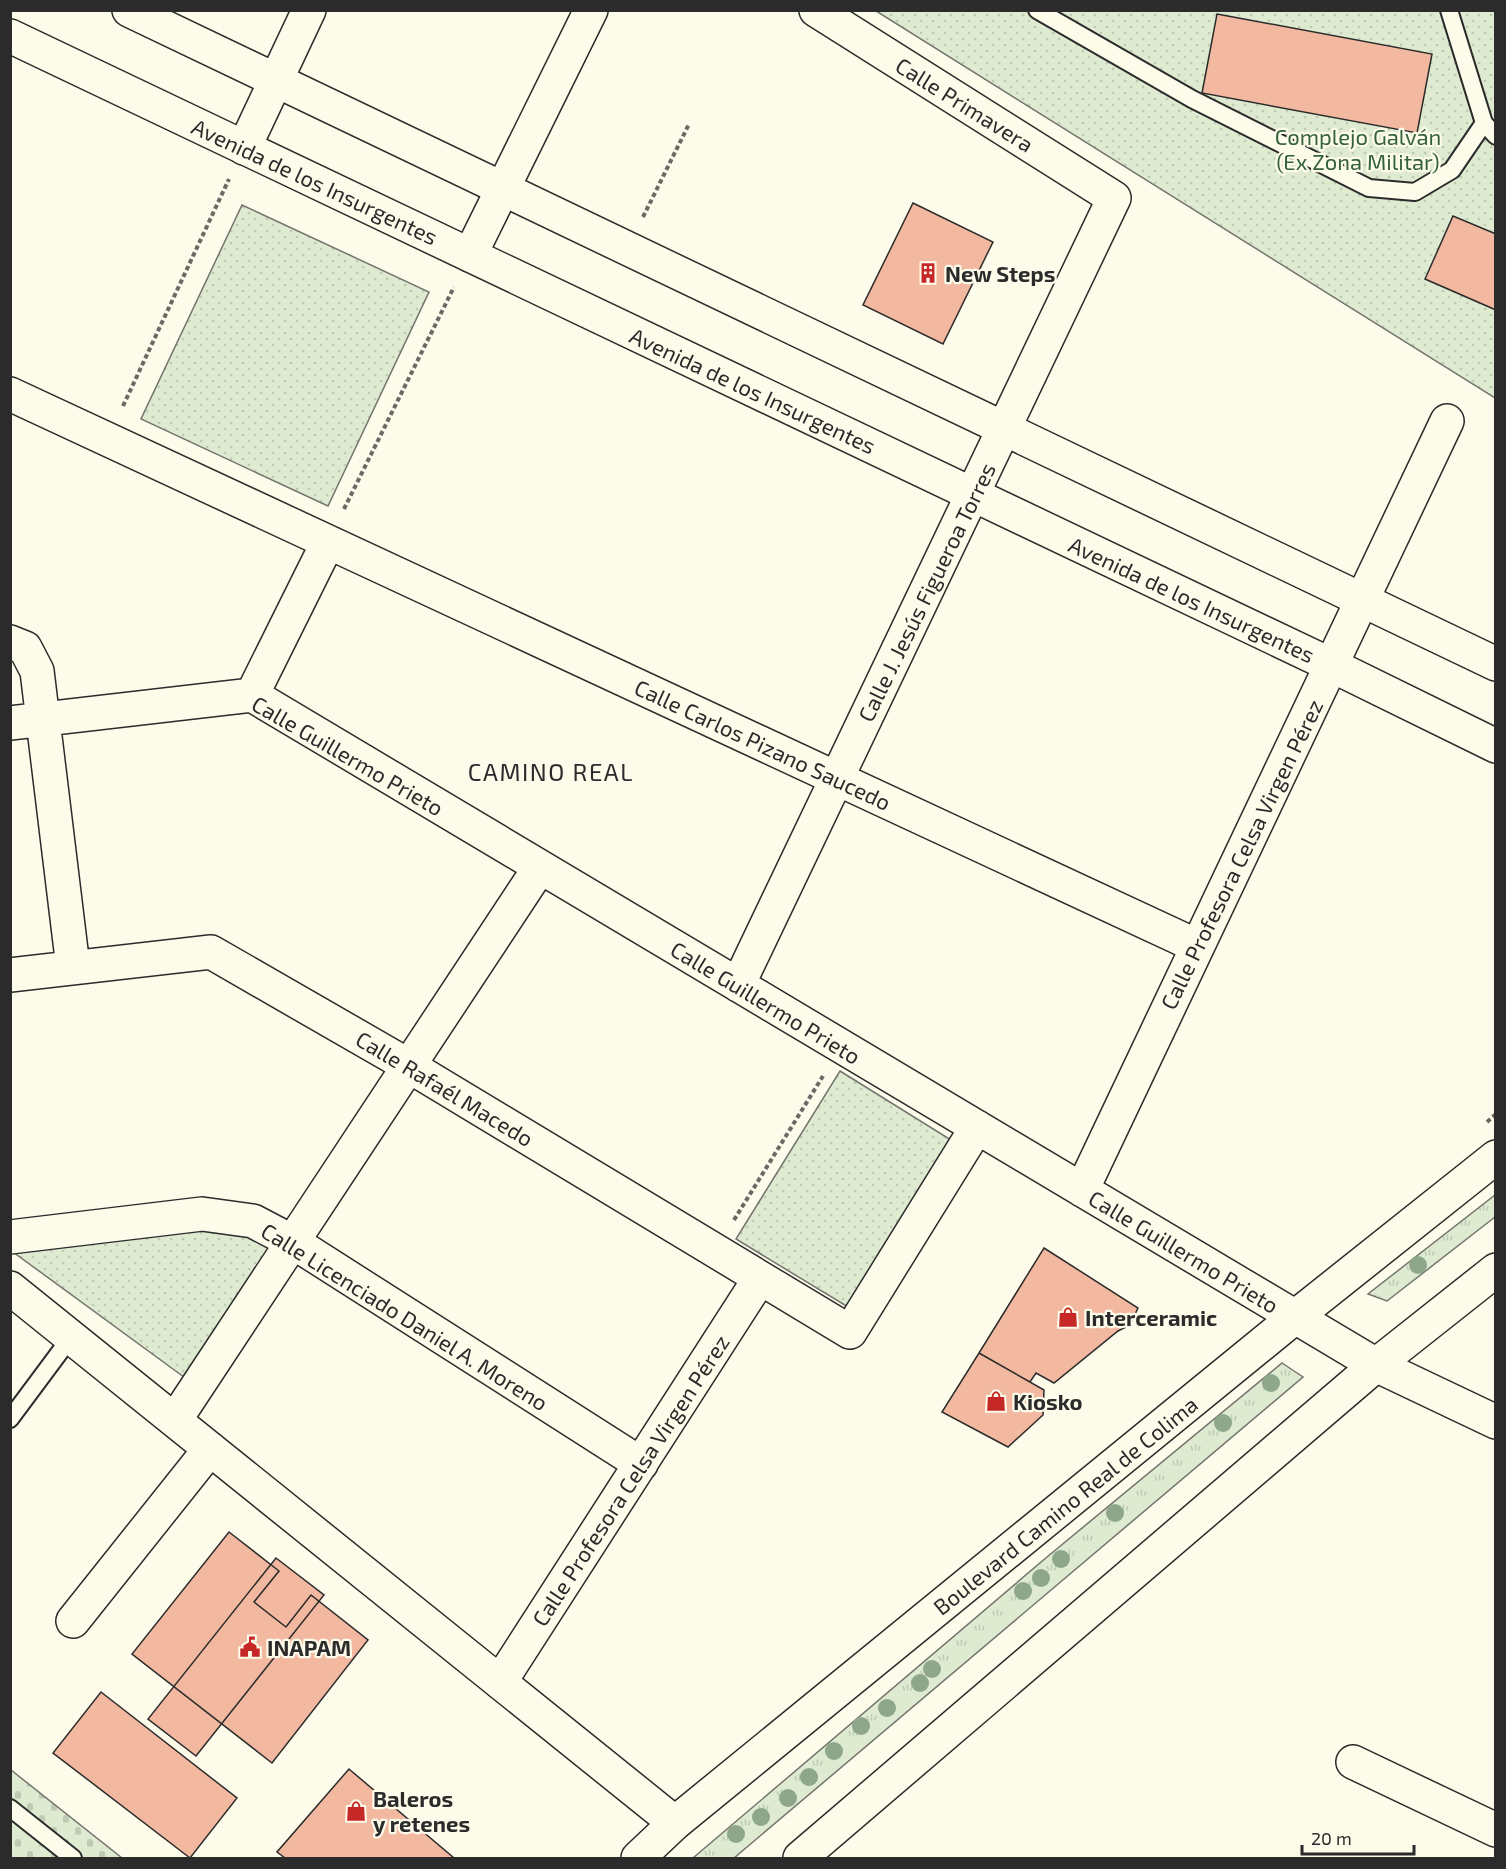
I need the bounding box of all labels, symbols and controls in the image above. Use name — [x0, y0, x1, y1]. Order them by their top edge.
street label: Calle Primavera — [891, 51, 1039, 157]
street label: Avenida de los Insurgentes — [188, 113, 442, 249]
park label: Complejo Galván (Ex Zona Militar) — [1275, 123, 1441, 174]
place label: New Steps — [945, 260, 1055, 286]
building icon: New Steps — [916, 261, 940, 285]
street label: Avenida de los Insurgentes — [626, 322, 880, 458]
street label: Calle J. Jesús Figueroa Torres — [852, 458, 1000, 726]
street label: Avenida de los Insurgentes — [1065, 531, 1319, 667]
street label: Calle Carlos Pizano Saucedo — [631, 673, 895, 815]
street label: Calle Guillermo Prieto — [248, 690, 448, 820]
street label: Calle Profesora Celsa Virgen Pérez — [1154, 695, 1328, 1013]
district label: CAMINO REAL — [468, 757, 634, 786]
street label: Calle Guillermo Prieto — [666, 935, 866, 1069]
street label: Calle Rafaél Macedo — [352, 1025, 538, 1151]
street label: Calle Guillermo Prieto — [1084, 1184, 1284, 1318]
street label: Calle Licenciado Daniel A. Moreno — [257, 1217, 553, 1415]
place label: Interceramic — [1085, 1304, 1217, 1330]
shop icon: Interceramic — [1056, 1305, 1080, 1329]
street label: Calle Profesora Celsa Virgen Pérez — [526, 1330, 734, 1630]
place label: Kiosko — [1013, 1388, 1083, 1414]
shop icon: Kiosko — [984, 1389, 1008, 1413]
street label: Boulevard Camino Real de Colima — [928, 1390, 1202, 1620]
place label: INAPAM — [267, 1634, 351, 1660]
public building icon: INAPAM — [238, 1635, 262, 1659]
place label: Baleros y retenes — [373, 1785, 470, 1837]
shop icon: Baleros y retenes — [344, 1799, 368, 1823]
scale bar — [1302, 1818, 1414, 1856]
text: 20 m — [1311, 1827, 1352, 1849]

